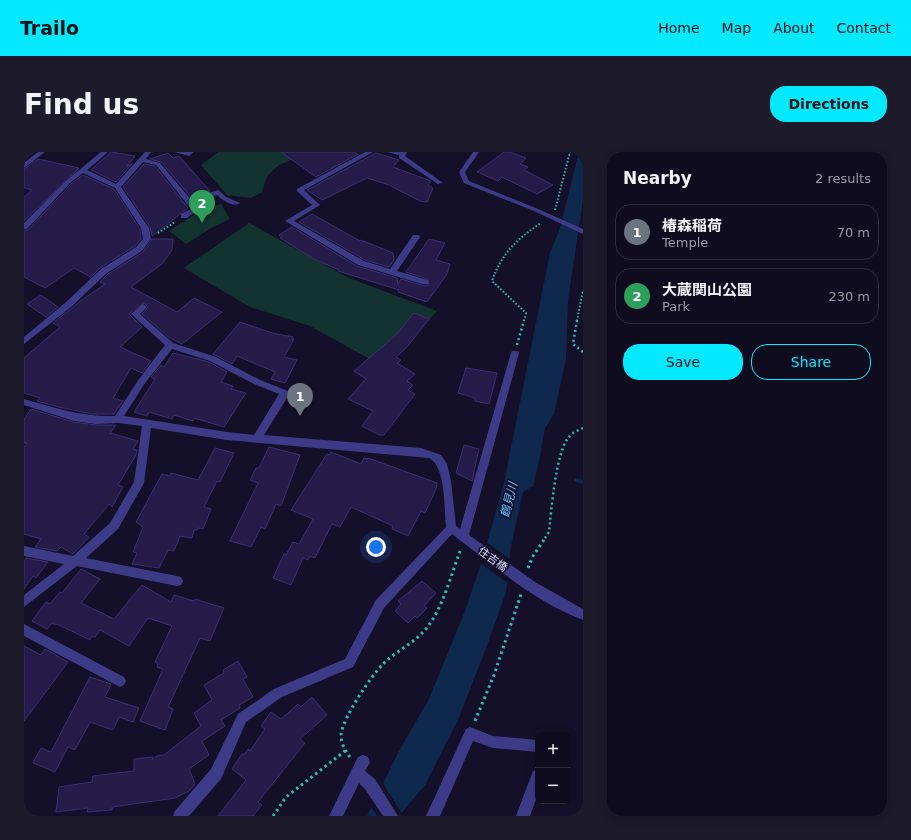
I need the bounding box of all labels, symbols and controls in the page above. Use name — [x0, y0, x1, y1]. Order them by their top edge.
text: Trailo — [20, 17, 79, 39]
text: Home — [658, 20, 700, 36]
text: Map — [722, 20, 751, 36]
text: About — [773, 20, 815, 36]
text: Contact — [837, 20, 891, 36]
button: Directions — [770, 86, 887, 122]
text: Find us — [24, 88, 139, 121]
text: Nearby — [623, 168, 692, 188]
text: 2 results — [815, 171, 871, 186]
pin: 2 — [189, 190, 215, 223]
text: 椿森稲荷 — [662, 217, 722, 235]
text: 1 — [632, 225, 642, 240]
text: 70 m — [837, 225, 870, 240]
text: Temple — [662, 235, 708, 250]
text: 大蔵関山公園 — [662, 281, 752, 299]
text: 2 — [632, 289, 642, 304]
text: 230 m — [828, 289, 870, 304]
text: Park — [662, 299, 690, 314]
button: Save — [623, 344, 743, 380]
button: Share — [751, 344, 871, 380]
pin: 1 — [287, 383, 313, 416]
water label: 鶴見川 — [498, 479, 521, 519]
your location — [366, 537, 386, 557]
street label: 住吉橋 — [476, 544, 510, 574]
map controls — [535, 732, 571, 804]
button: + — [535, 732, 571, 768]
button: − — [535, 768, 571, 804]

